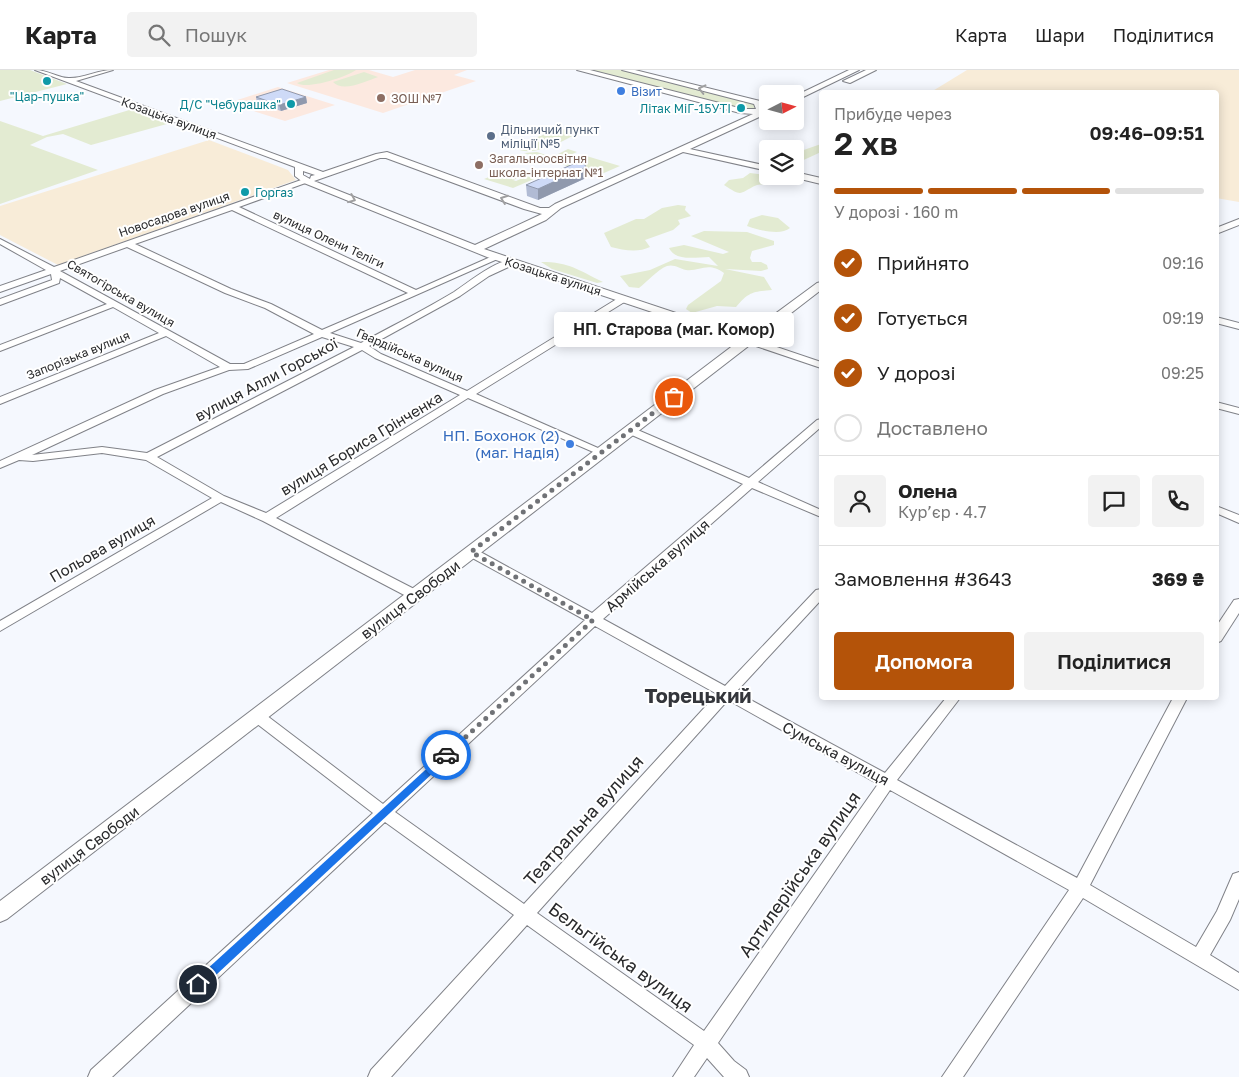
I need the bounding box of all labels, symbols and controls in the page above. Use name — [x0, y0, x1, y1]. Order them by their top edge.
search box — [127, 12, 477, 57]
text: Карта — [25, 20, 97, 49]
icon: search — [145, 21, 173, 49]
text: Пошук — [185, 23, 247, 46]
text: Карта — [955, 24, 1007, 46]
text: Шари — [1035, 24, 1085, 46]
text: Поділитися — [1113, 24, 1214, 46]
marker: "Цар-пушка" — [41, 75, 53, 87]
place label: Візит — [631, 84, 662, 99]
marker: Візит — [615, 85, 627, 97]
one-way arrow — [699, 85, 707, 95]
north arrow — [759, 85, 804, 130]
map controls — [759, 85, 804, 185]
place label: "Цар-пушка" — [10, 89, 84, 104]
place label: ЗОШ №7 — [391, 91, 442, 106]
marker: ЗОШ №7 — [375, 92, 387, 104]
street label: Козацька вулиця — [119, 94, 219, 142]
place label: Д/С "Чебурашка" — [180, 97, 281, 112]
marker: Д/С "Чебурашка" — [285, 98, 297, 110]
place label: Літак МіГ-15УТІ — [640, 101, 731, 116]
marker: Літак МіГ-15УТІ — [735, 102, 747, 114]
text: Прибуде через — [834, 104, 952, 124]
text: 09:46–09:51 — [1089, 121, 1204, 144]
place label: Дільничий пункт міліції №5 — [501, 122, 599, 151]
text: 2 хв — [834, 124, 898, 162]
marker: Дільничий пункт міліції №5 — [485, 130, 497, 142]
button: layers — [759, 140, 804, 185]
place label: Загальноосвітня школа-інтернат №1 — [489, 151, 603, 180]
marker: Загальноосвітня школа-інтернат №1 — [473, 159, 485, 171]
place label: Горгаз — [255, 185, 293, 200]
marker: Горгаз — [239, 186, 251, 198]
street label: Новосадова вулиця — [117, 188, 231, 240]
one-way arrow — [347, 193, 356, 203]
one-way arrow — [501, 195, 509, 205]
text: У дорозі · 160 m — [834, 202, 958, 222]
street label: вулиця Олени Теліги — [271, 207, 387, 271]
icon: check — [834, 249, 862, 277]
text: Прийнято — [877, 251, 969, 274]
street label: Козацька вулиця — [503, 253, 603, 299]
text: 09:16 — [1162, 253, 1204, 273]
street label: Святогірська вулиця — [64, 256, 178, 330]
icon: check — [834, 304, 862, 332]
text: Готується — [877, 306, 968, 329]
text: 09:19 — [1162, 308, 1204, 328]
callout: НП. Старова (маг. Комор) — [554, 312, 794, 347]
text: НП. Старова (маг. Комор) — [573, 319, 775, 339]
street label: Гвардійська вулиця — [354, 325, 466, 385]
street label: Запорізька вулиця — [24, 327, 132, 383]
street label: вулиця Алли Горської — [192, 333, 341, 424]
icon: check — [834, 359, 862, 387]
text: У дорозі — [877, 361, 956, 384]
text: 09:25 — [1161, 363, 1204, 383]
pin — [653, 376, 695, 418]
icon: bag — [660, 383, 688, 411]
street label: вулиця Бориса Грінченка — [277, 387, 445, 499]
text: Доставлено — [877, 416, 988, 439]
place label: НП. Бохонок (2) (маг. Надія) — [443, 426, 560, 461]
marker: НП. Бохонок (2) (маг. Надія) — [564, 438, 576, 450]
button: person — [834, 475, 886, 527]
button: chat — [1088, 475, 1140, 527]
button: phone — [1152, 475, 1204, 527]
text: Олена — [898, 479, 957, 502]
text: Кур’єр · 4.7 — [898, 502, 986, 522]
street label: Польова вулиця — [46, 511, 158, 585]
street label: Армійська вулиця — [601, 515, 713, 615]
street label: вулиця Свободи — [357, 556, 463, 642]
text: Замовлення #3643 — [834, 567, 1012, 590]
text: 369 ₴ — [1152, 567, 1204, 590]
button: Допомога — [834, 632, 1014, 690]
button: Поділитися — [1024, 632, 1204, 690]
district label: Торецький — [644, 683, 752, 707]
street label: Сумська вулиця — [780, 717, 892, 789]
courier — [421, 730, 471, 780]
icon: car — [432, 741, 460, 769]
street label: Театральна вулиця — [519, 750, 647, 890]
street label: Артилерійська вулиця — [733, 787, 865, 961]
street label: вулиця Свободи — [36, 802, 142, 888]
street label: Бельгійська вулиця — [545, 897, 697, 1017]
pin — [177, 963, 219, 1005]
icon: home — [184, 970, 212, 998]

